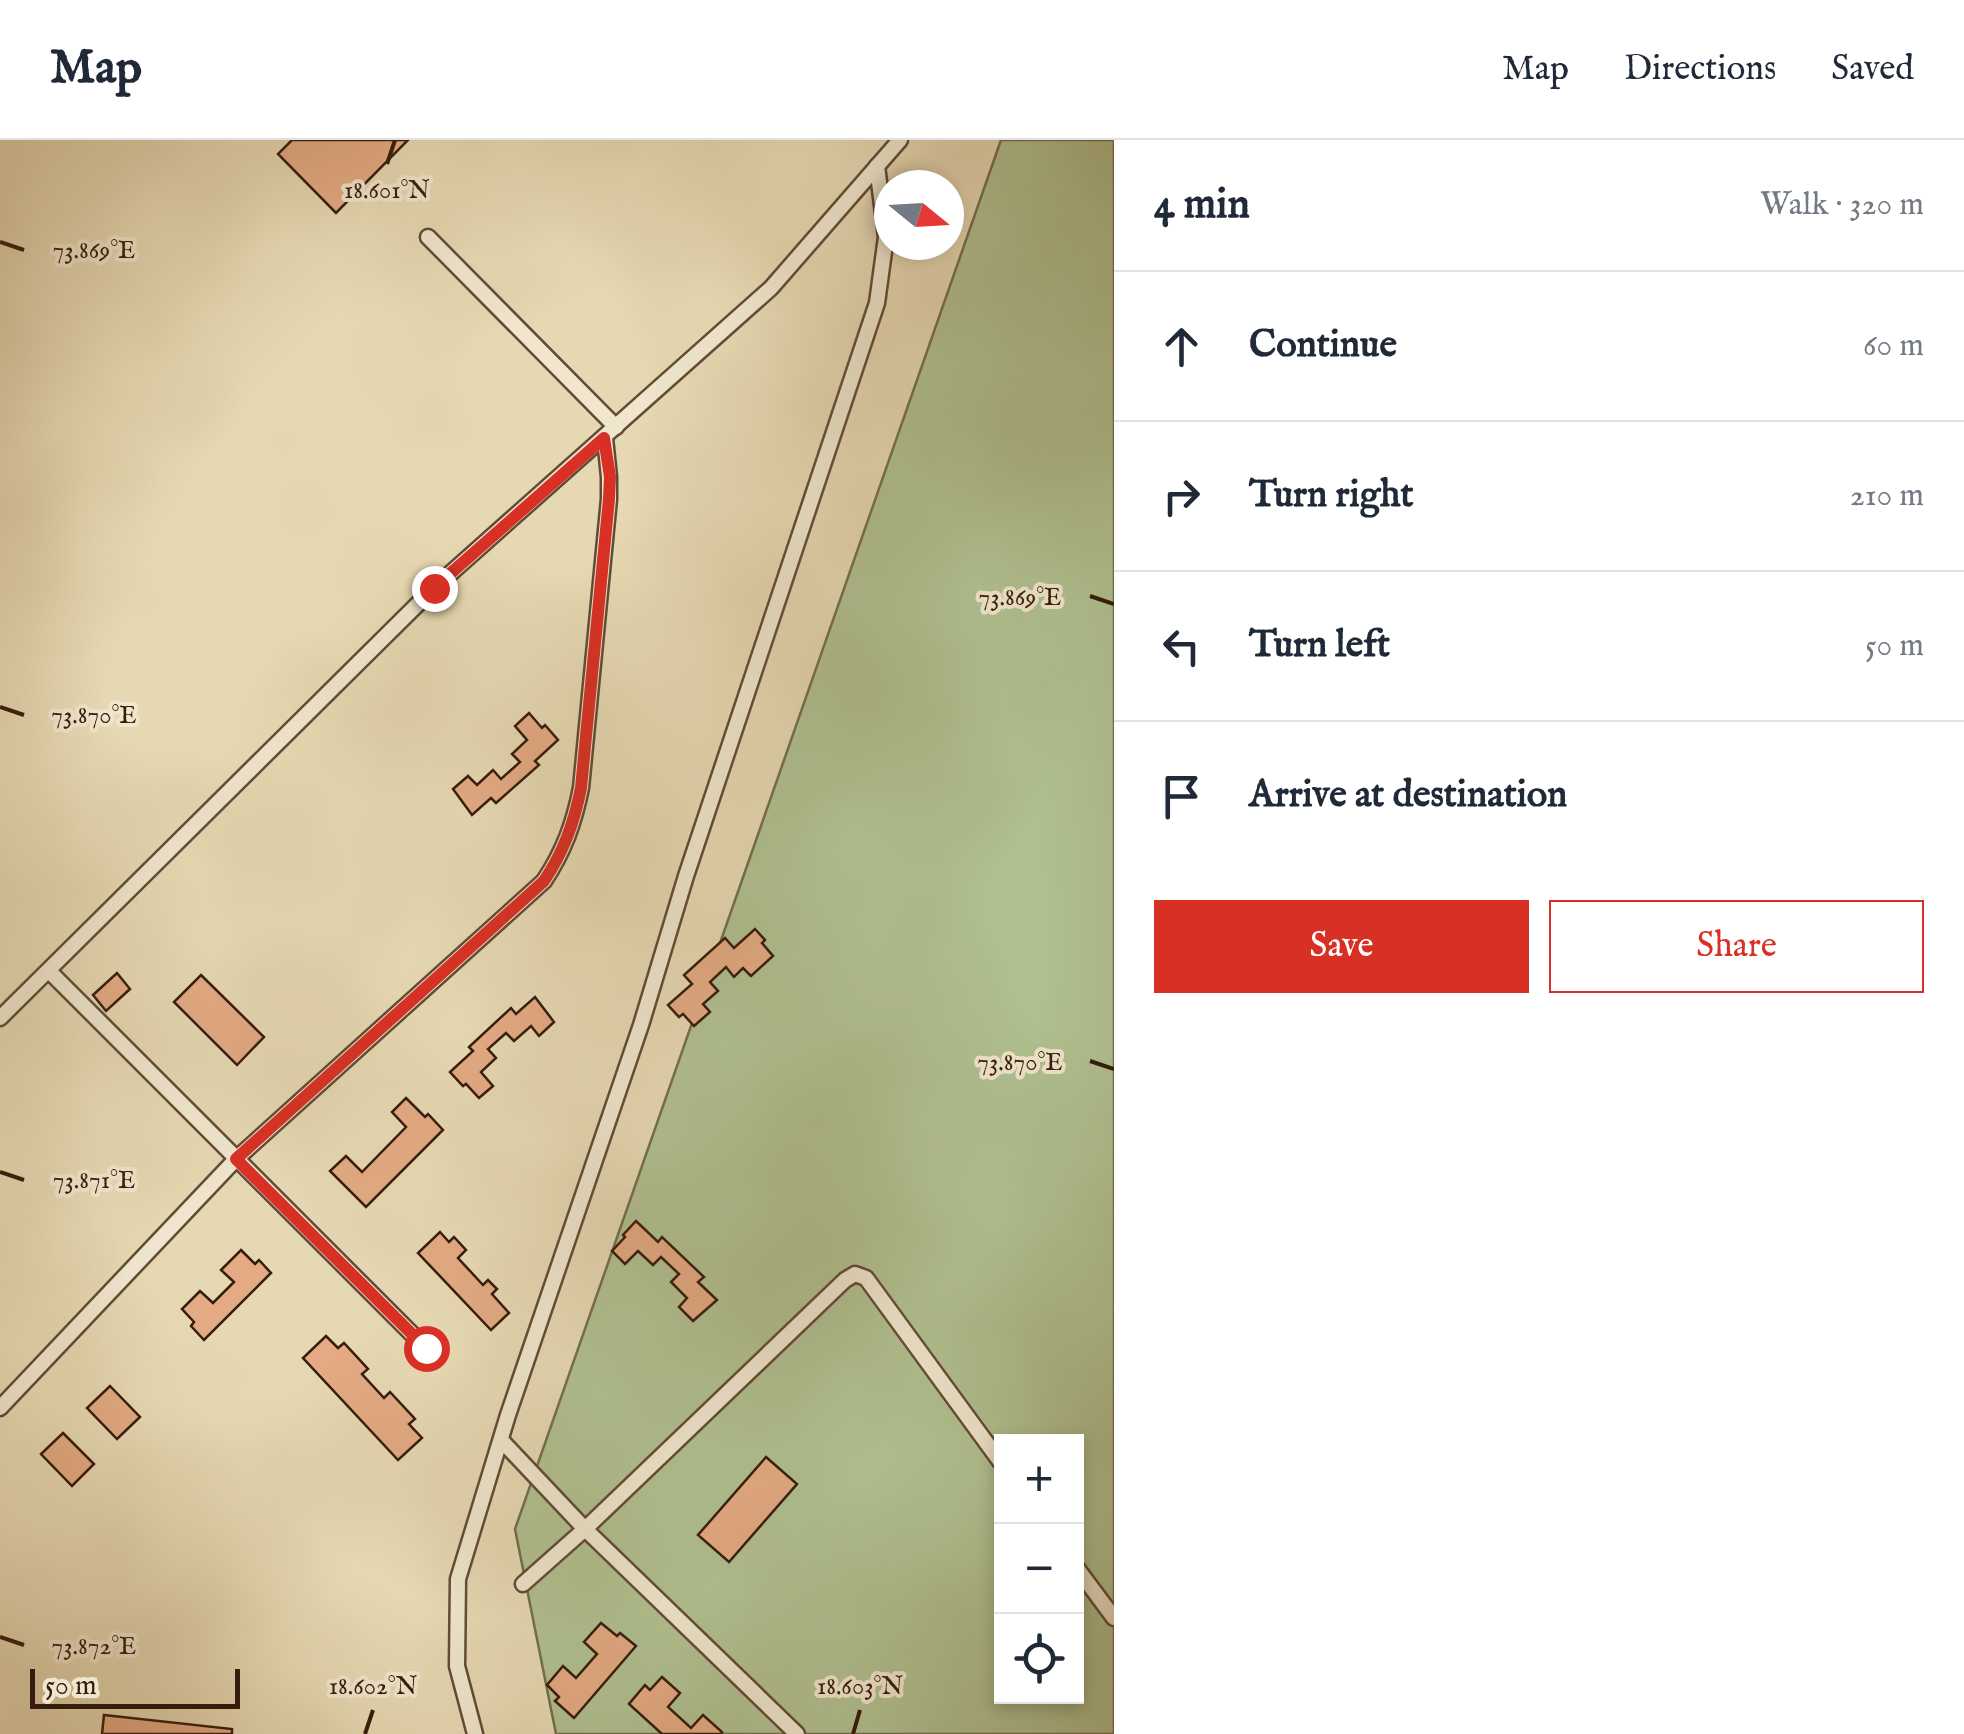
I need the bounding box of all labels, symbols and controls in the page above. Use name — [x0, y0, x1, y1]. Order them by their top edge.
text: Map — [50, 39, 142, 99]
text: Map — [1502, 47, 1569, 92]
text: Directions — [1624, 47, 1776, 92]
text: Saved — [1831, 47, 1914, 92]
north arrow — [874, 170, 964, 260]
text: 18.601°N — [344, 175, 430, 207]
text: 4 min — [1154, 179, 1250, 232]
text: Walk · 320 m — [1760, 185, 1924, 226]
text: 73.869°E — [53, 235, 135, 267]
icon: ahead — [1154, 319, 1209, 374]
text: Continue — [1249, 322, 1397, 370]
text: 60 m — [1863, 326, 1924, 367]
icon: right — [1154, 469, 1209, 524]
text: Turn right — [1249, 472, 1413, 520]
text: 210 m — [1850, 476, 1924, 517]
route end — [412, 566, 458, 612]
text: 73.869°E — [979, 582, 1061, 614]
icon: left — [1154, 619, 1209, 674]
text: Turn left — [1249, 622, 1390, 670]
text: 50 m — [1865, 626, 1924, 667]
text: 73.870°E — [51, 700, 137, 732]
icon: arrive — [1154, 769, 1209, 824]
text: Arrive at destination — [1249, 772, 1567, 820]
button: Save — [1154, 900, 1529, 993]
button: Share — [1549, 900, 1924, 993]
text: 73.870°E — [977, 1047, 1063, 1079]
text: 73.871°E — [53, 1165, 135, 1197]
route start — [404, 1326, 450, 1372]
map controls — [994, 1434, 1084, 1704]
button: + — [994, 1434, 1084, 1524]
button: − — [994, 1524, 1084, 1614]
button: locate — [994, 1614, 1084, 1704]
text: 73.872°E — [52, 1631, 136, 1663]
scale bar — [30, 1664, 240, 1708]
text: 50 m — [45, 1669, 97, 1704]
text: 18.602°N — [329, 1671, 417, 1703]
text: 18.603°N — [817, 1671, 903, 1703]

